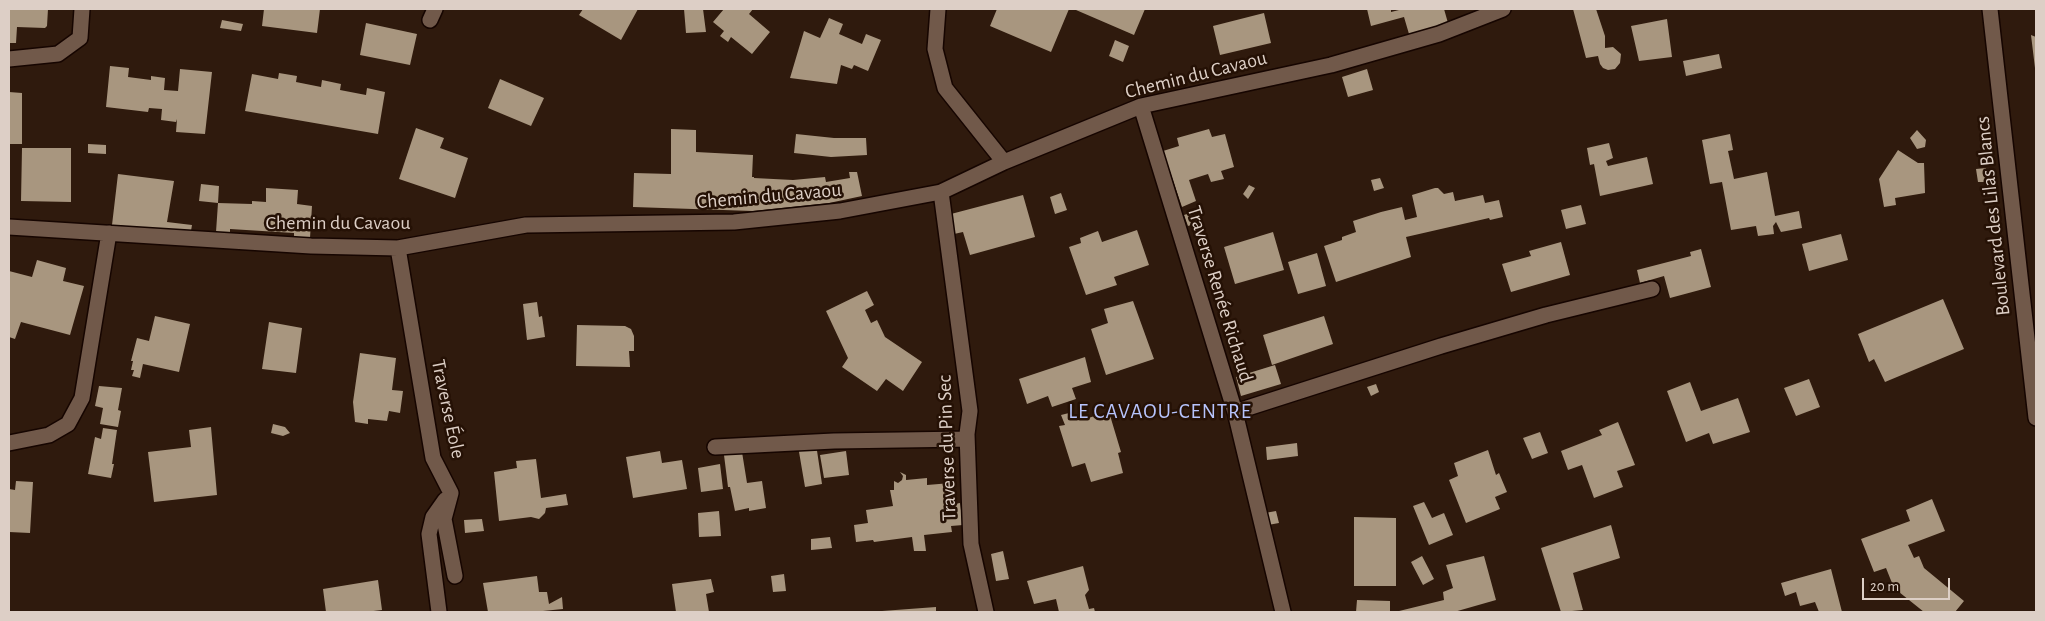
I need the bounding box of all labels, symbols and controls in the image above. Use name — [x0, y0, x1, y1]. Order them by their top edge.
street label: Chemin du Cavaou — [1123, 46, 1269, 104]
street label: Boulevard des Lilas Blancs — [1971, 115, 2015, 317]
street label: Chemin du Cavaou — [696, 178, 842, 214]
street label: Traverse Renée Richaud — [1182, 203, 1258, 385]
street label: Chemin du Cavaou — [265, 211, 411, 235]
street label: Traverse Éole — [426, 357, 470, 461]
street label: Traverse du Pin Sec — [932, 375, 962, 521]
district label: LE CAVAOU-CENTRE — [1066, 399, 1254, 425]
scale bar — [1865, 568, 1952, 600]
text: 20 m — [1870, 579, 1899, 594]

